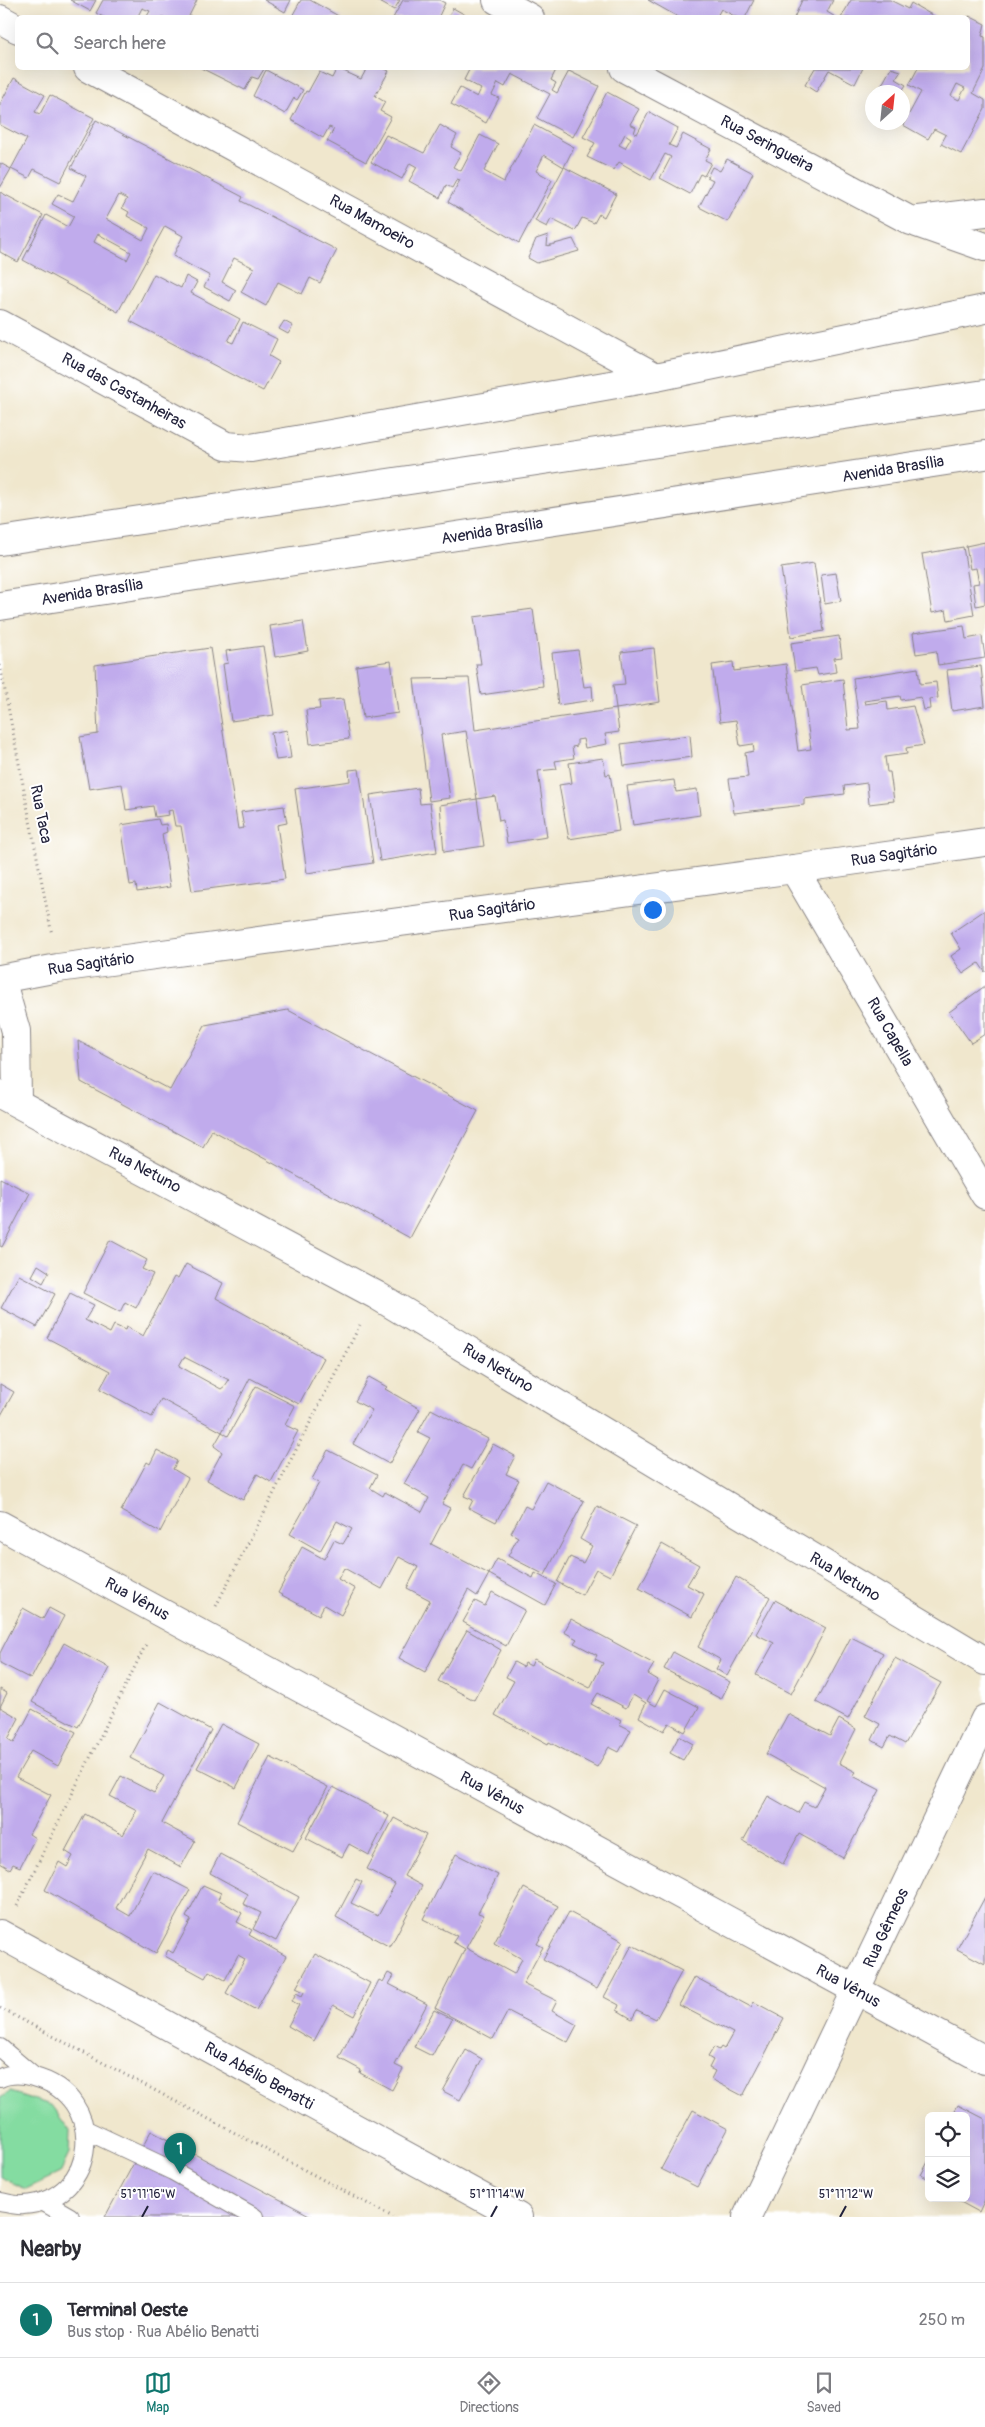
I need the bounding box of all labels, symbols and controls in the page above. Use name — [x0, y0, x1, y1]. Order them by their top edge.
search box — [15, 15, 970, 70]
icon: search — [33, 29, 61, 57]
text: Search here — [73, 31, 166, 55]
north arrow — [865, 85, 910, 130]
street label: Rua Seringueira — [717, 111, 817, 177]
street label: Rua Mamoeiro — [326, 190, 419, 254]
street label: Rua das Castanheiras — [58, 348, 190, 434]
street label: Avenida Brasília — [841, 451, 945, 487]
street label: Avenida Brasília — [440, 513, 544, 549]
street label: Avenida Brasília — [40, 574, 144, 610]
street label: Rua Taca — [26, 783, 56, 845]
street label: Rua Sagitário — [850, 839, 939, 871]
street label: Rua Sagitário — [448, 894, 537, 926]
your location — [640, 897, 666, 923]
street label: Rua Sagitário — [47, 948, 136, 980]
street label: Rua Capella — [862, 994, 918, 1070]
street label: Rua Netuno — [105, 1143, 185, 1198]
street label: Rua Netuno — [459, 1339, 538, 1397]
street label: Rua Netuno — [806, 1548, 885, 1606]
street label: Rua Vênus — [101, 1573, 173, 1625]
street label: Rua Vênus — [456, 1767, 528, 1819]
street label: Rua Gêmeos — [859, 1885, 913, 1971]
street label: Rua Vênus — [812, 1960, 884, 2012]
street label: Rua Abélio Benatti — [201, 2038, 317, 2114]
map controls — [925, 2112, 970, 2202]
button: locate — [925, 2112, 970, 2157]
pin: 1 — [164, 2133, 196, 2174]
button: layers — [925, 2157, 970, 2202]
text: 51°11'16"W — [120, 2187, 176, 2202]
text: 51°11'14"W — [470, 2187, 525, 2202]
text: 51°11'12"W — [819, 2187, 873, 2202]
text: Nearby — [20, 2236, 81, 2263]
text: Terminal Oeste — [67, 2298, 188, 2322]
text: 1 — [33, 2310, 39, 2330]
text: 250 m — [919, 2310, 965, 2330]
text: Bus stop · Rua Abélio Benatti — [67, 2322, 259, 2342]
tab: Map — [144, 2369, 172, 2416]
tab: Directions — [459, 2369, 519, 2416]
tab: Saved — [806, 2369, 841, 2416]

